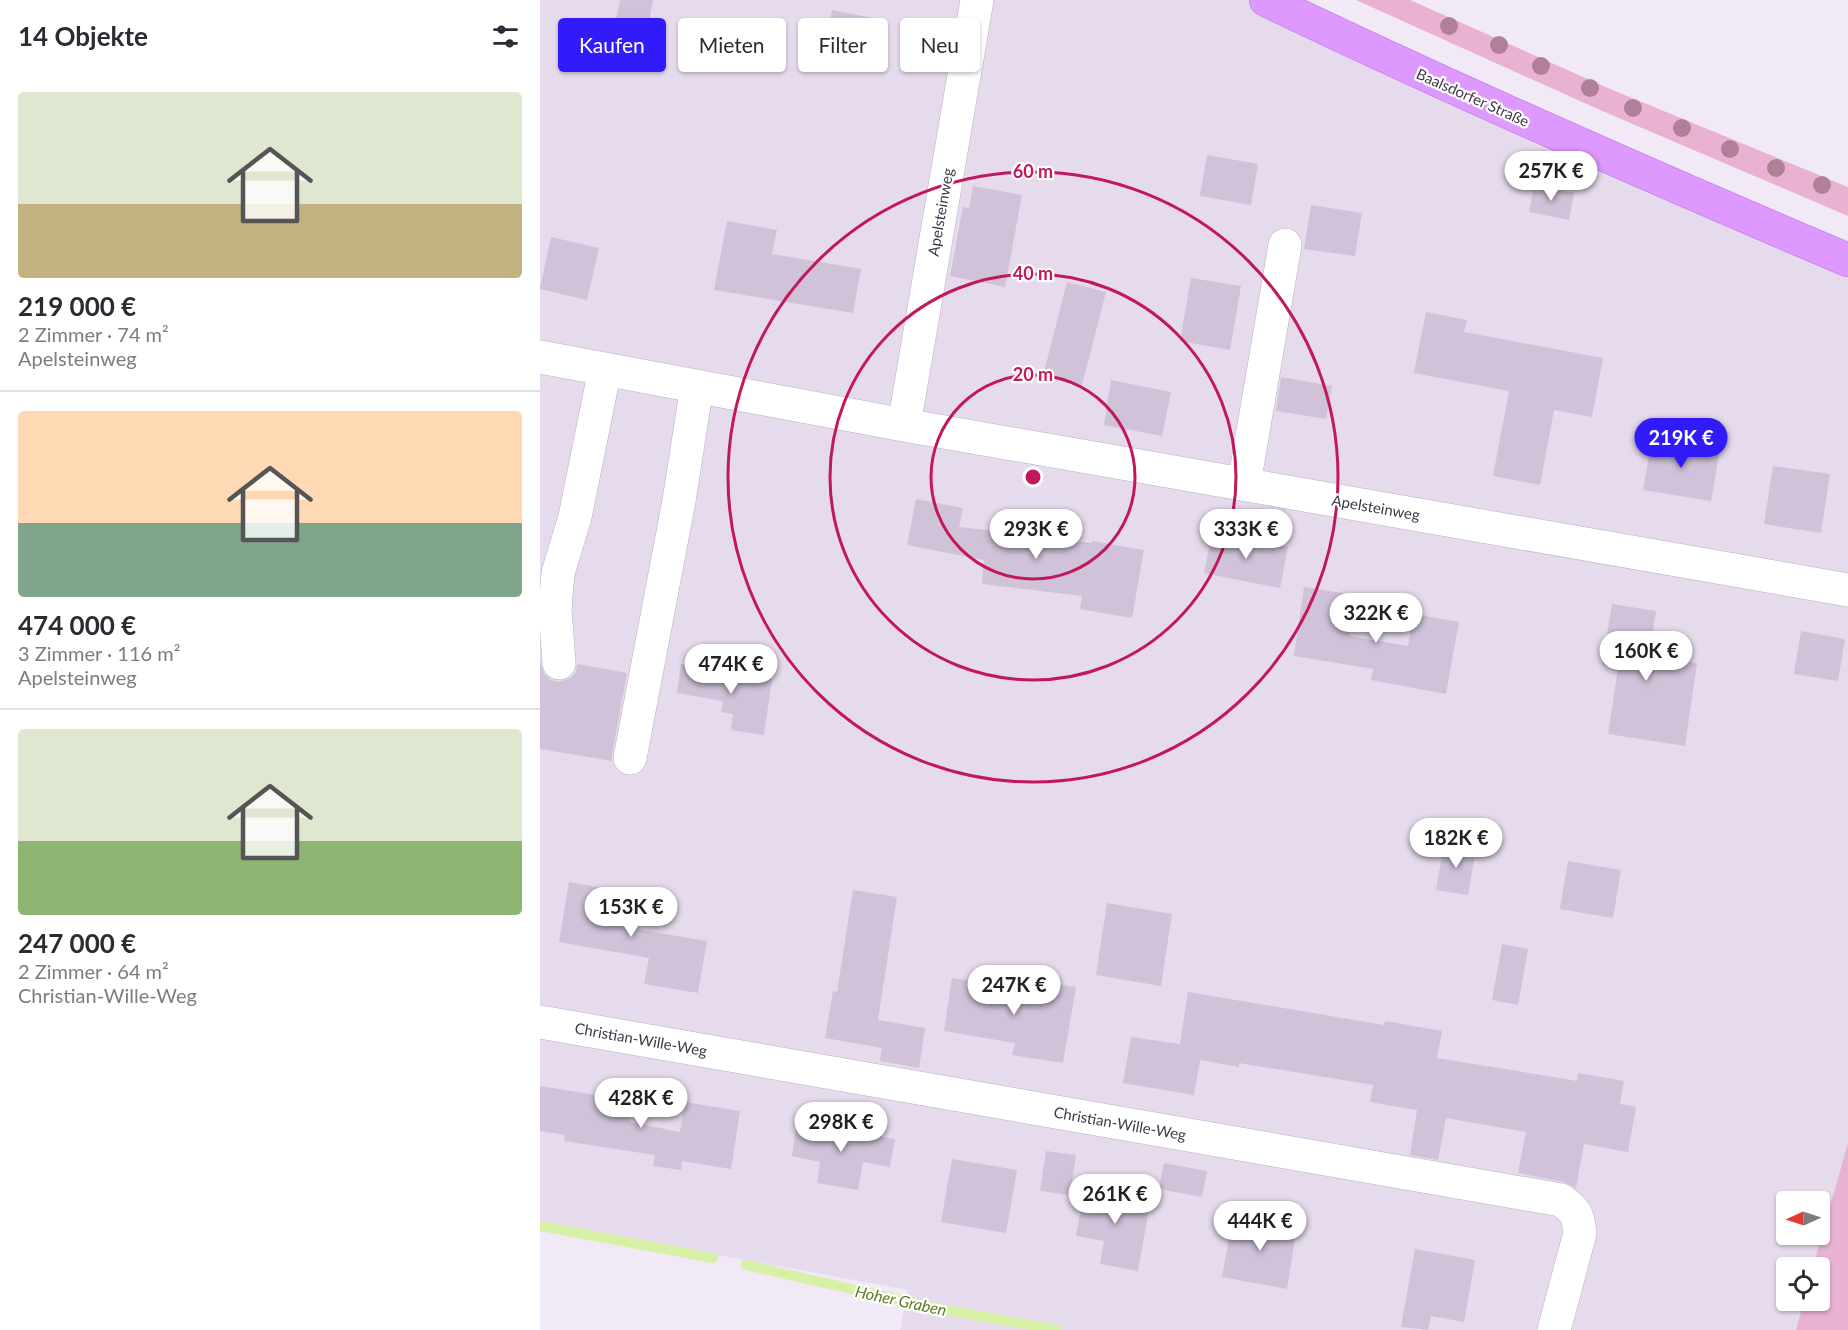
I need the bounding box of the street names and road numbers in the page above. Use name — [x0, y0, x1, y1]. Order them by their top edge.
street label: Baalsdorfer Straße — [1414, 64, 1532, 130]
street label: Apelsteinweg — [923, 166, 957, 257]
street label: Apelsteinweg — [1331, 490, 1422, 524]
street label: Christian-Wille-Weg — [573, 1018, 709, 1060]
street label: Christian-Wille-Weg — [1052, 1102, 1188, 1144]

